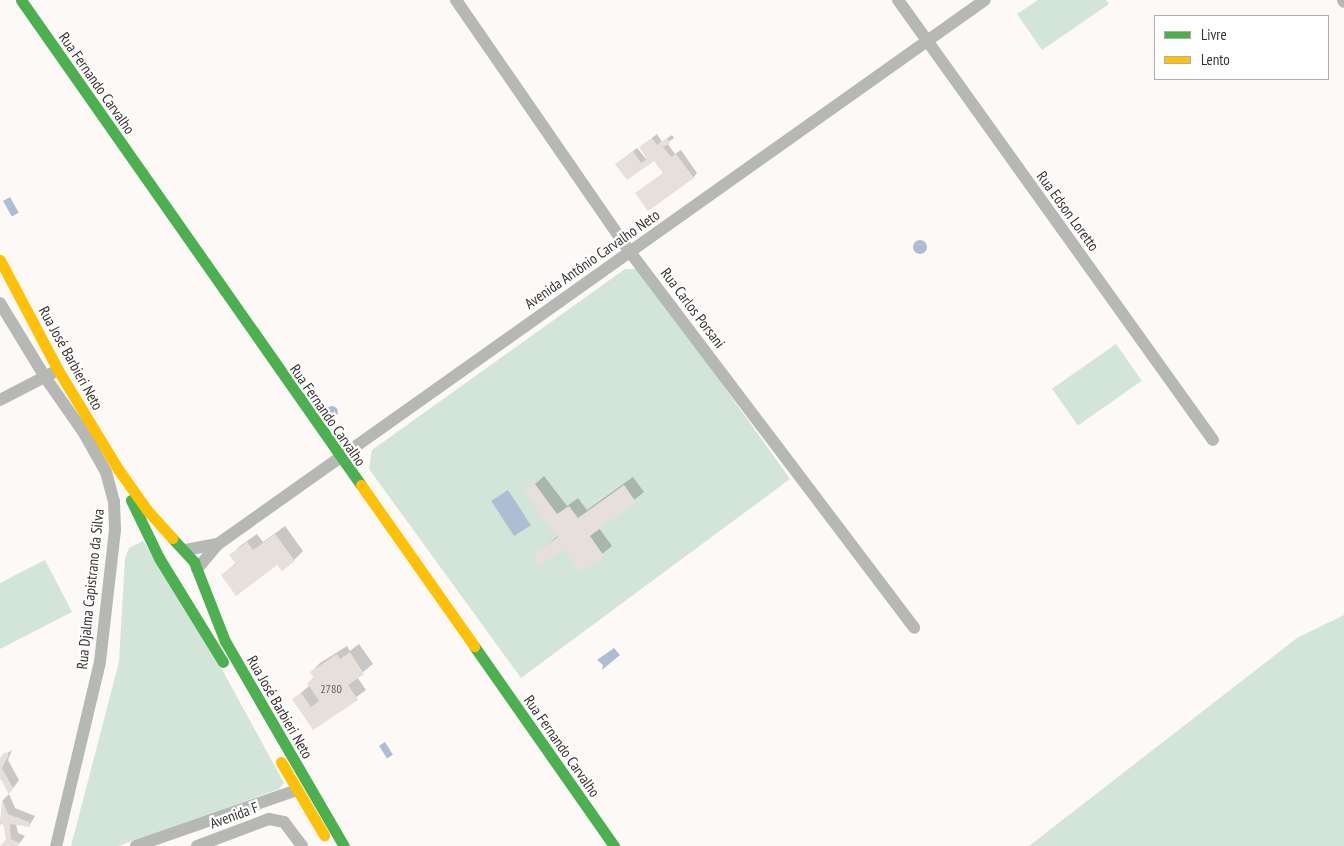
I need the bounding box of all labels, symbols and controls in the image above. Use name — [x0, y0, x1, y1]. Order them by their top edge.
legend — [1154, 15, 1329, 80]
text: Livre — [1201, 25, 1227, 44]
street label: Rua Fernando Carvalho — [55, 29, 139, 137]
text: Lento — [1201, 50, 1230, 69]
street label: Rua Edson Loretto — [1033, 168, 1103, 254]
street label: Avenida Antônio Carvalho Neto — [521, 205, 663, 313]
street label: Rua Carlos Porsani — [657, 264, 729, 352]
street label: Rua José Barbieri Neto — [35, 303, 107, 413]
street label: Rua Fernando Carvalho — [286, 361, 370, 469]
street label: Rua Djalma Capistrano da Silva — [73, 508, 107, 670]
street label: Rua José Barbieri Neto — [243, 652, 317, 762]
house number: 2780 — [320, 682, 342, 696]
street label: Rua Fernando Carvalho — [520, 692, 604, 800]
street label: Avenida F — [207, 798, 261, 832]

